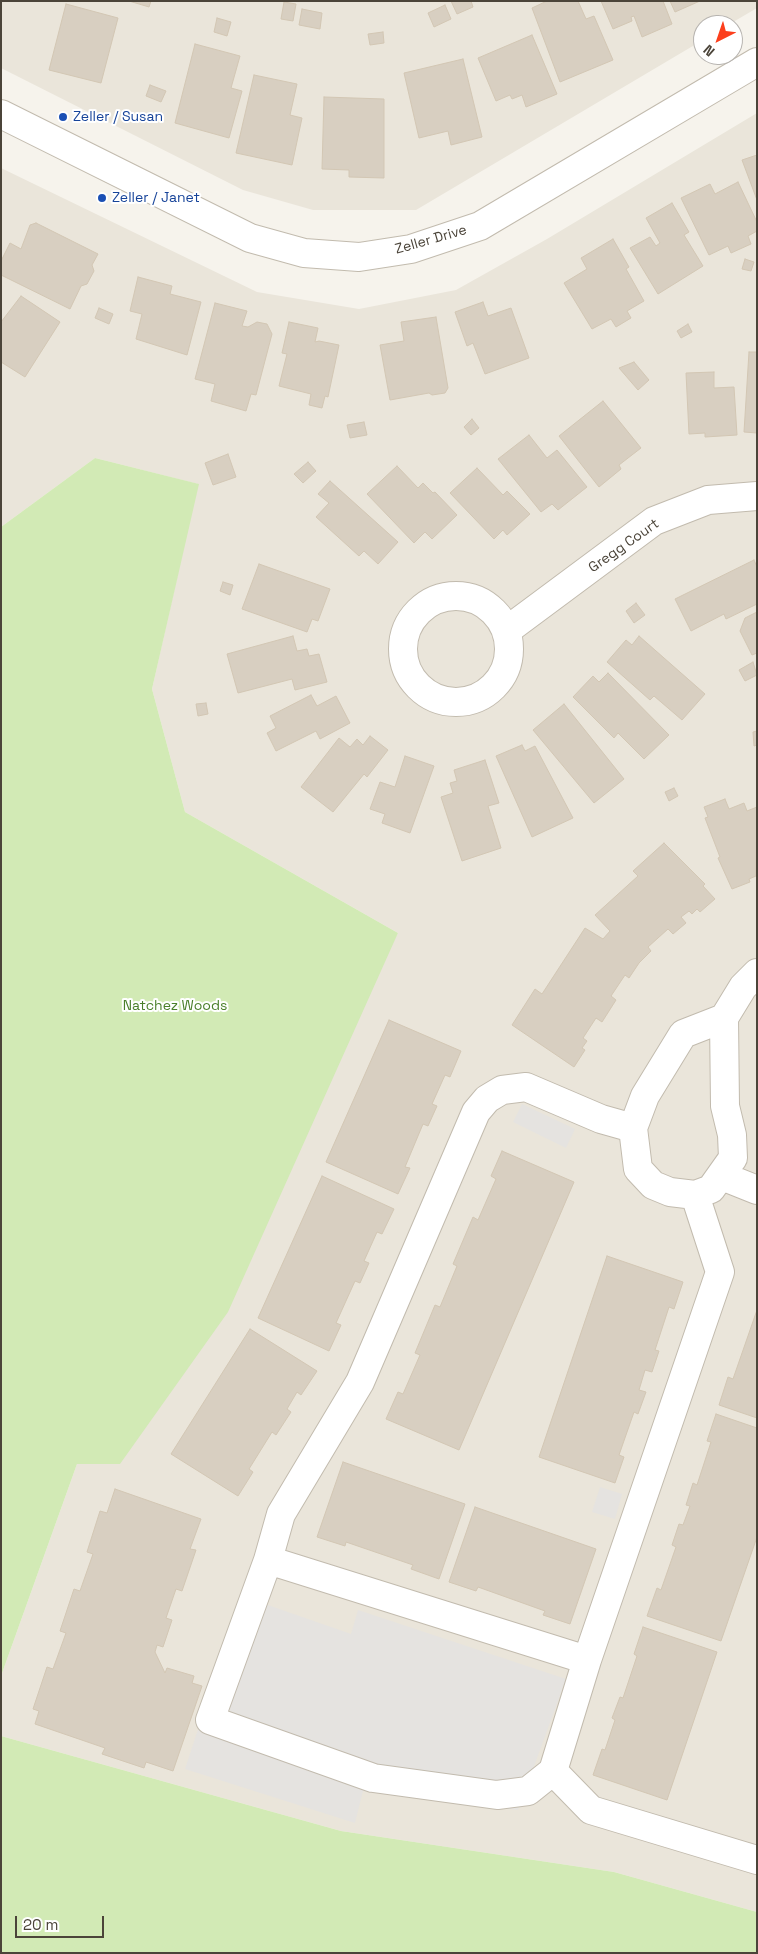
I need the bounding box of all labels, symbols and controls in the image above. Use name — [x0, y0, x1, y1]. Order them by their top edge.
north arrow — [693, 15, 743, 65]
text: N — [699, 41, 718, 60]
place label: Zeller / Susan — [73, 109, 163, 125]
marker: Zeller / Susan — [57, 111, 69, 123]
place label: Zeller / Janet — [112, 190, 200, 206]
marker: Zeller / Janet — [96, 192, 108, 204]
street label: Zeller Drive — [393, 222, 469, 258]
street label: Gregg Court — [586, 516, 662, 576]
park label: Natchez Woods — [123, 998, 227, 1014]
scale bar — [18, 1906, 106, 1938]
text: 20 m — [23, 1915, 58, 1934]

